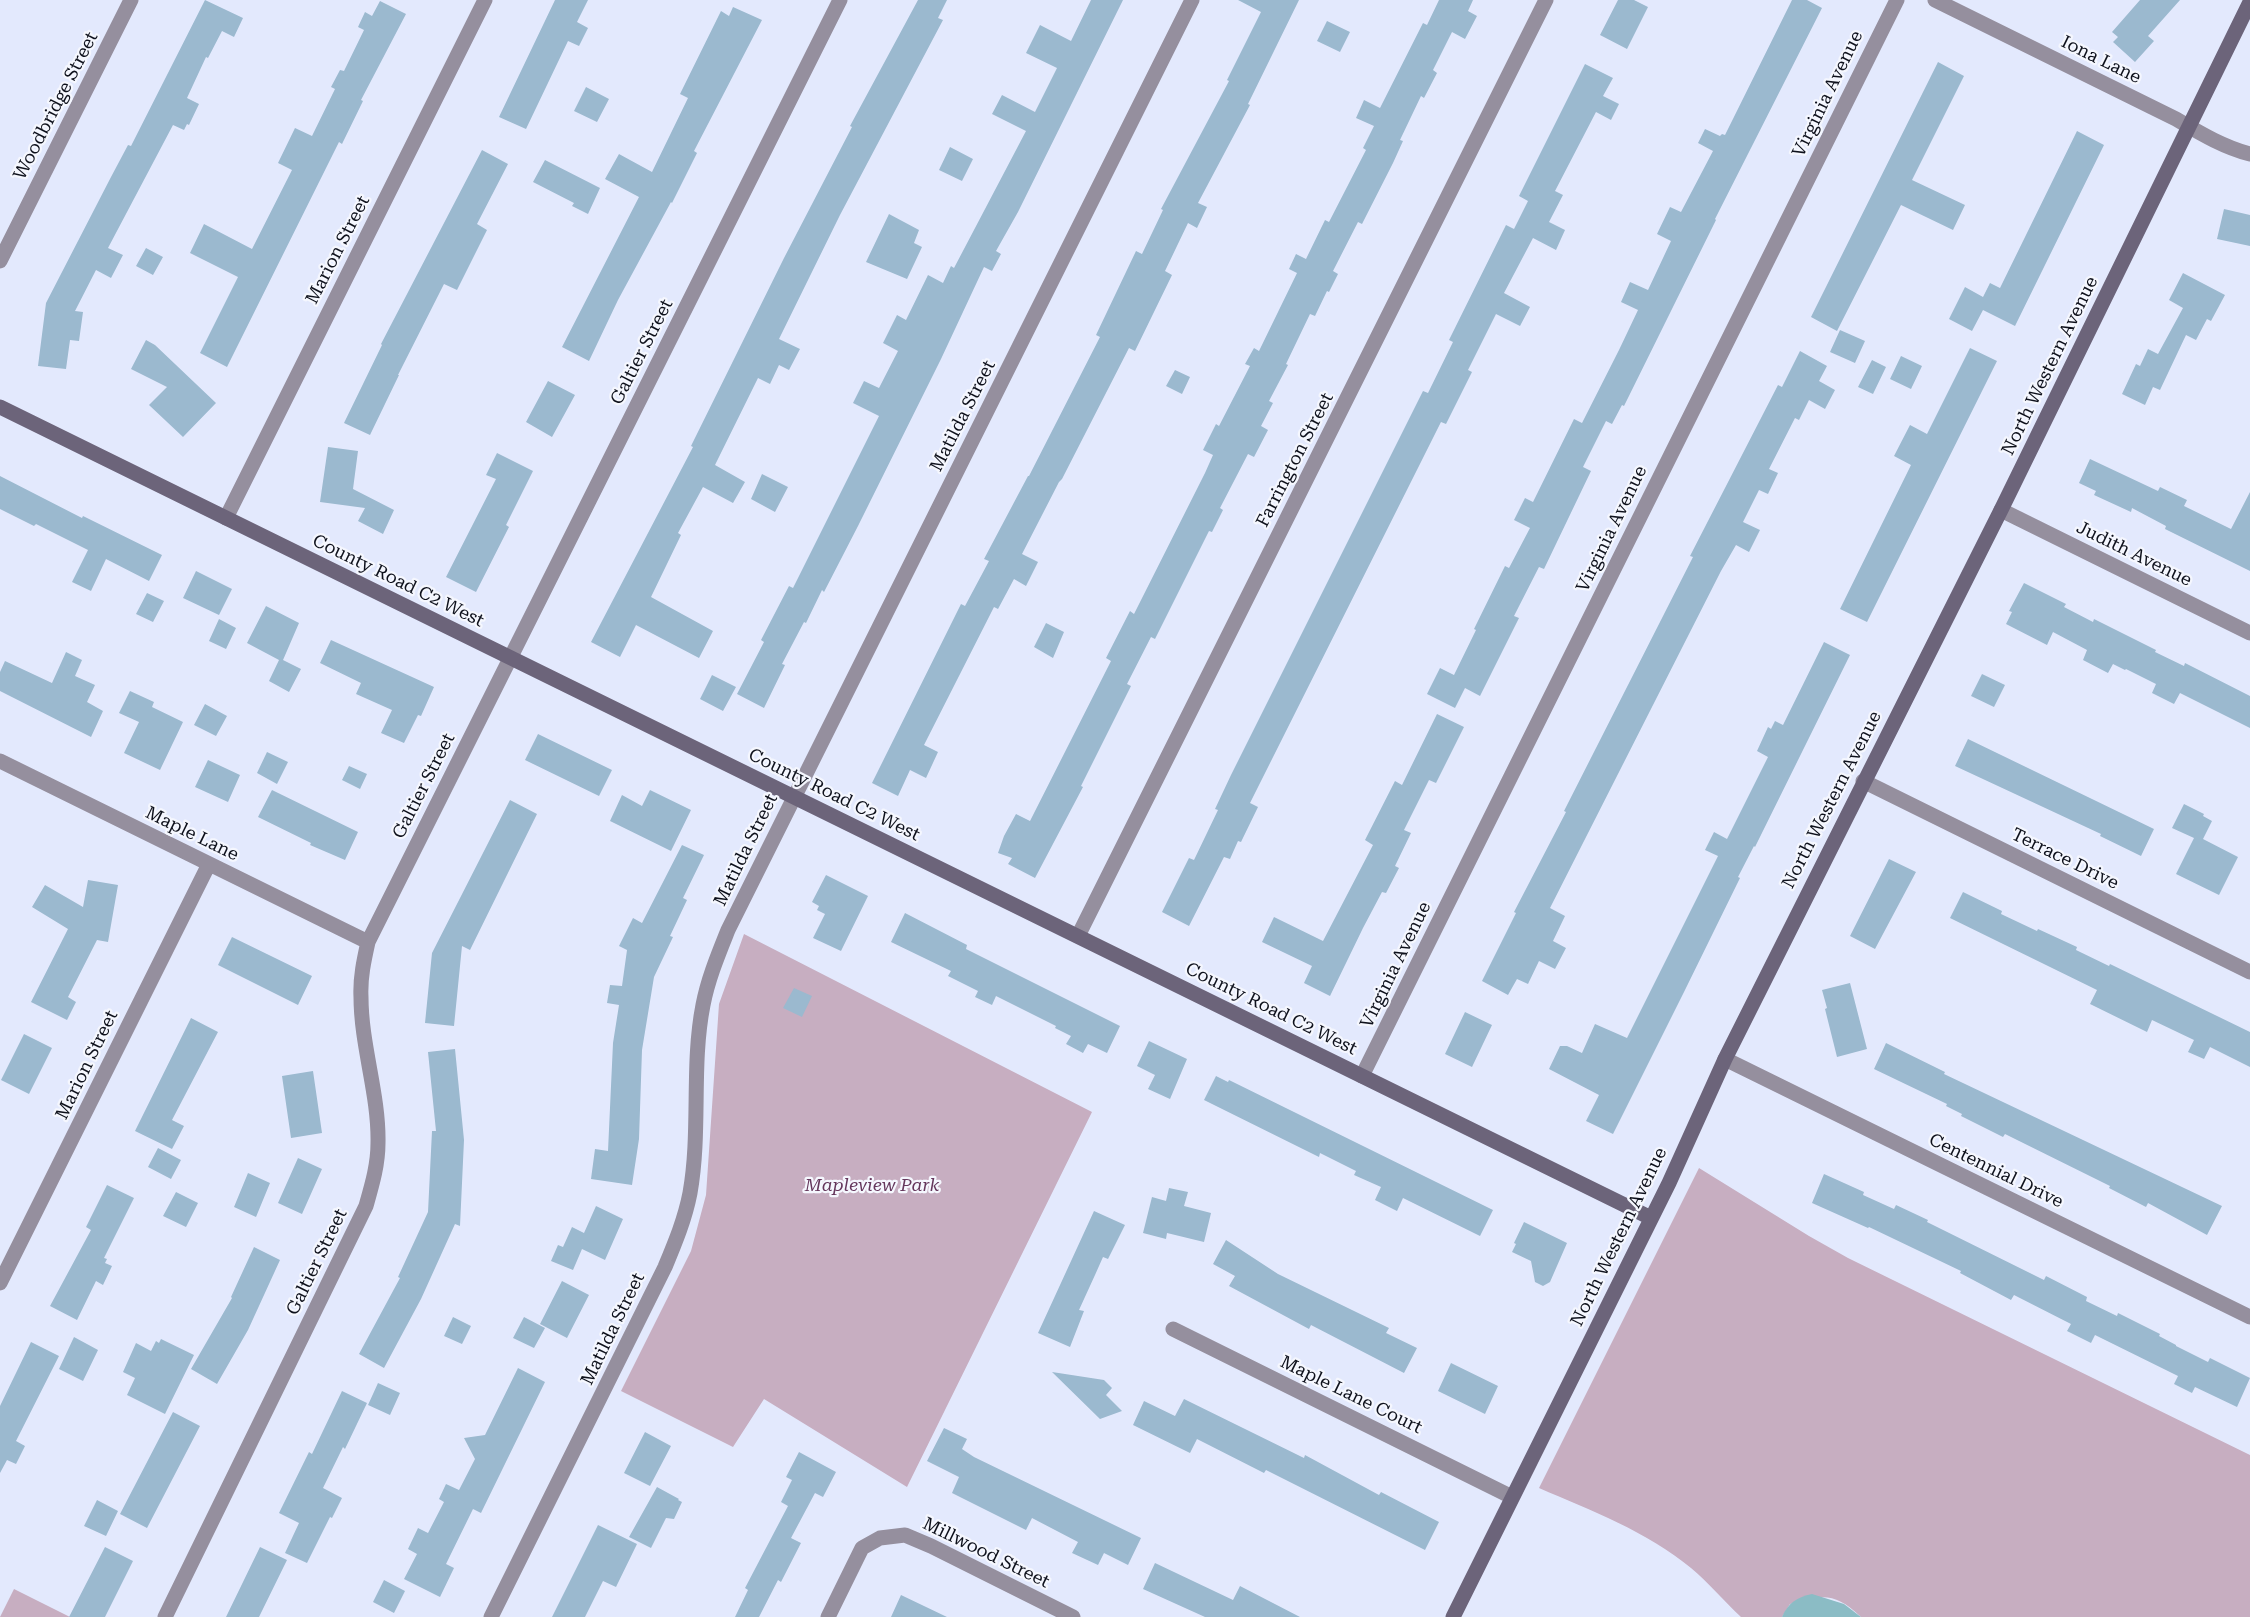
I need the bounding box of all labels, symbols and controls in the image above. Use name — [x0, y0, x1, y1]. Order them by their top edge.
street label: Virginia Avenue — [1788, 27, 1868, 161]
street label: Woodbridge Street — [9, 28, 103, 184]
street label: Iona Lane — [2058, 31, 2144, 89]
street label: Marion Street — [301, 192, 375, 308]
street label: North Western Avenue — [1997, 273, 2103, 459]
street label: Galtier Street — [606, 296, 678, 408]
street label: Matilda Street — [926, 357, 1000, 475]
street label: Farrington Street — [1252, 389, 1338, 531]
street label: Virginia Avenue — [1572, 462, 1652, 596]
street label: Judith Avenue — [2073, 517, 2195, 591]
street label: County Road C2 West — [309, 530, 487, 632]
street label: North Western Avenue — [1778, 708, 1886, 892]
street label: Galtier Street — [388, 730, 460, 842]
street label: County Road C2 West — [745, 744, 923, 846]
street label: Matilda Street — [710, 790, 782, 910]
street label: Maple Lane — [142, 802, 242, 866]
street label: Terrace Drive — [2008, 824, 2122, 894]
street label: Virginia Avenue — [1356, 898, 1436, 1032]
street label: County Road C2 West — [1182, 958, 1360, 1060]
street label: Marion Street — [51, 1007, 123, 1123]
street label: Centennial Drive — [1925, 1129, 2067, 1213]
street label: North Western Avenue — [1566, 1144, 1672, 1330]
park label: Mapleview Park — [805, 1175, 939, 1197]
street label: Galtier Street — [282, 1205, 352, 1319]
street label: Matilda Street — [577, 1269, 649, 1389]
street label: Maple Lane Court — [1276, 1351, 1426, 1439]
street label: Millwood Street — [919, 1513, 1053, 1593]

